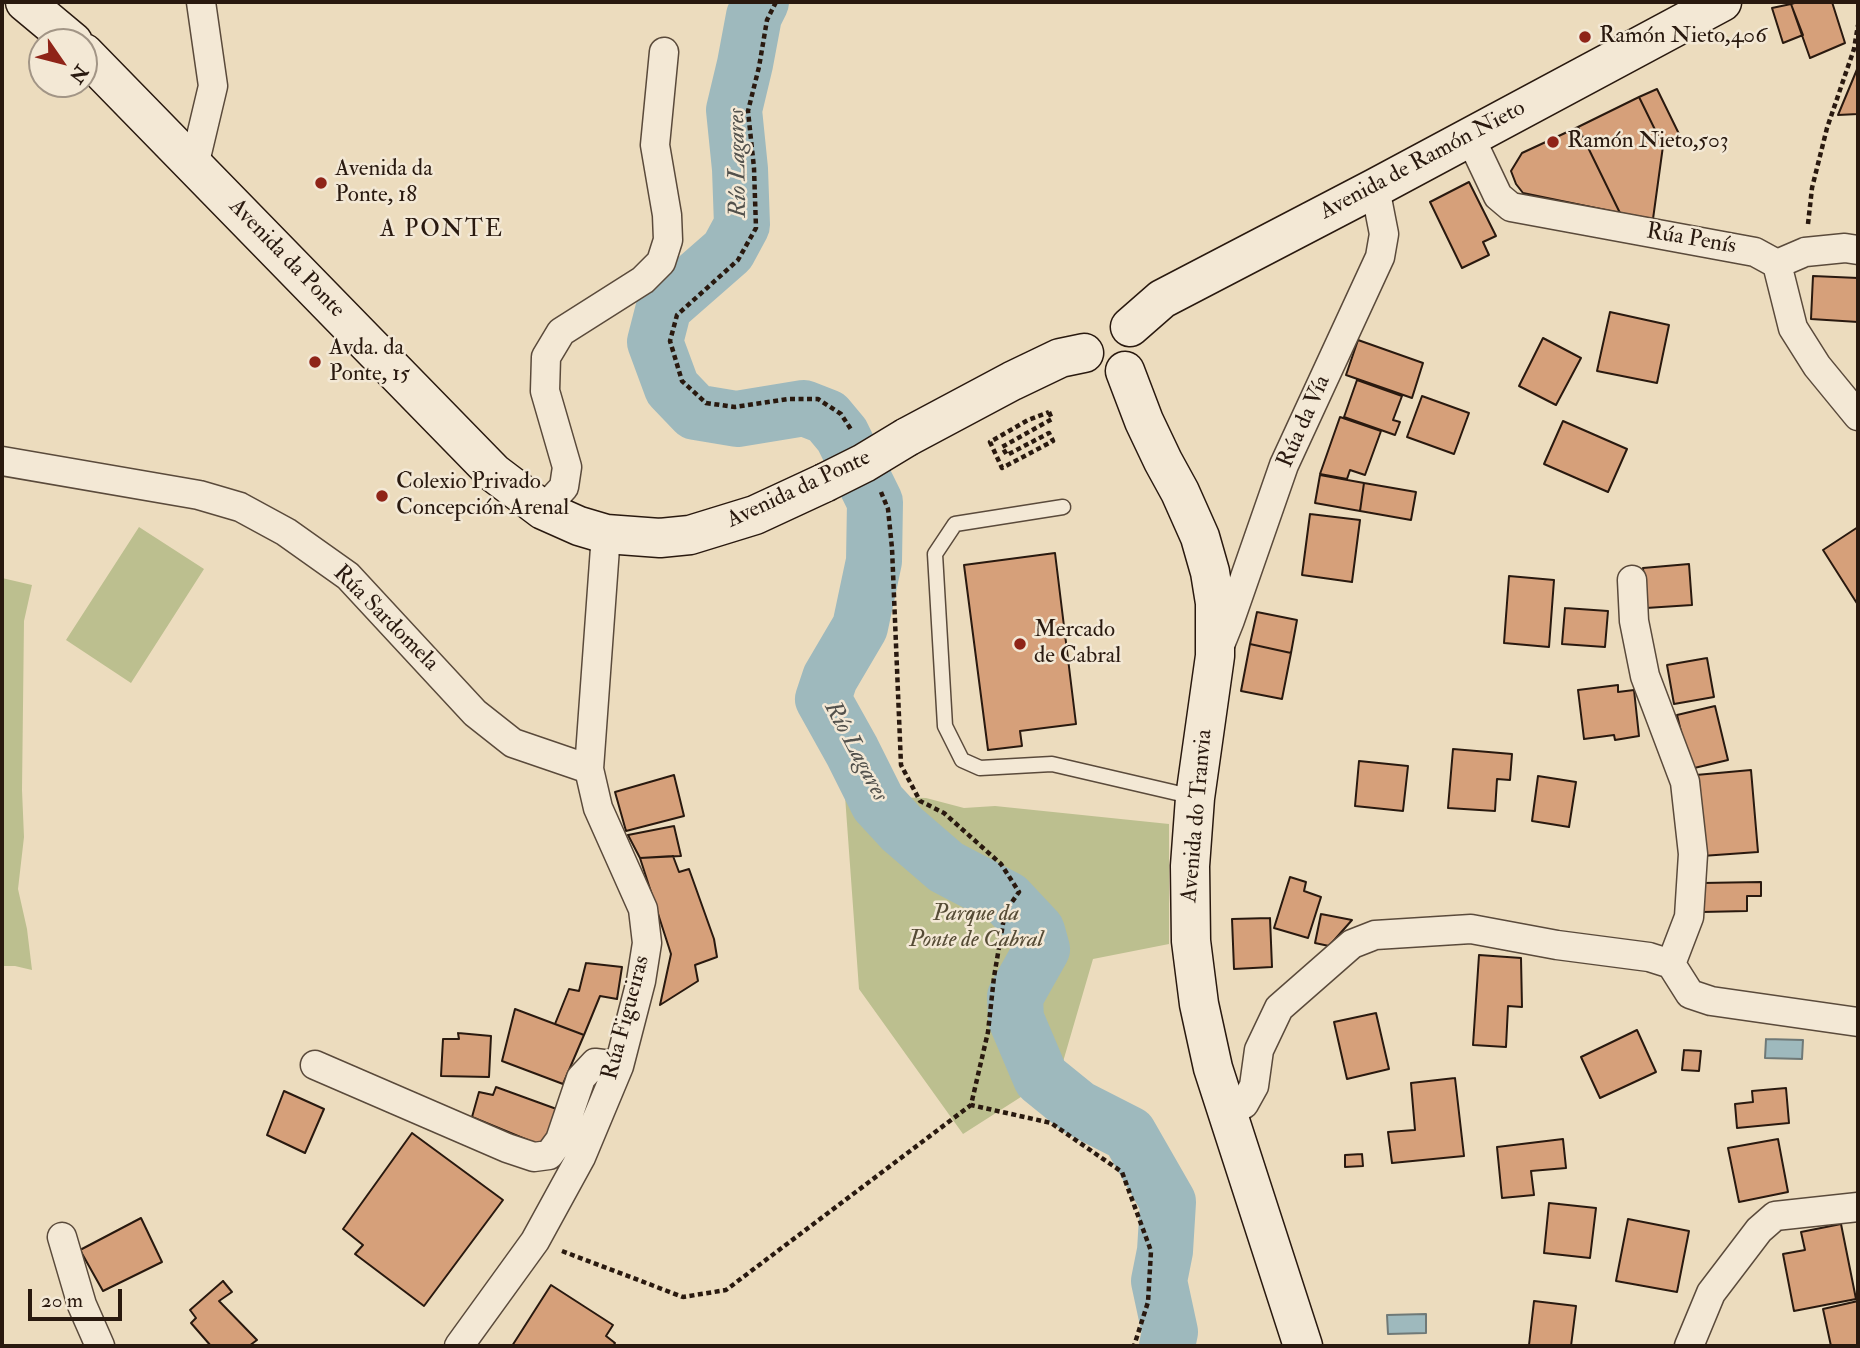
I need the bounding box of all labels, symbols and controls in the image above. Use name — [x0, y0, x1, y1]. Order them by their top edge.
place label: Ramón Nieto,406 — [1599, 23, 1767, 51]
north arrow — [28, 28, 98, 98]
marker: Ramón Nieto,406 — [1577, 29, 1593, 45]
text: N — [64, 60, 93, 88]
street label: Avenida de Ramón Nieto — [1316, 95, 1530, 227]
water label: Río Lagares — [724, 108, 754, 218]
place label: Ramón Nieto,503 — [1567, 128, 1729, 156]
marker: Ramón Nieto,503 — [1545, 134, 1561, 150]
place label: Avenida da Ponte, 18 — [335, 156, 433, 210]
marker: Avenida da Ponte, 18 — [313, 175, 329, 191]
street label: Avenida da Ponte — [222, 194, 350, 324]
district label: A PONTE — [381, 217, 503, 245]
street label: Rúa Penís — [1644, 219, 1738, 261]
place label: Avda. da Ponte, 15 — [329, 335, 410, 389]
marker: Avda. da Ponte, 15 — [307, 354, 323, 370]
street label: Rúa da Vía — [1272, 372, 1338, 472]
street label: Avenida da Ponte — [723, 445, 875, 535]
place label: Colexio Privado Concepción Arenal — [396, 469, 569, 523]
marker: Colexio Privado Concepción Arenal — [374, 488, 390, 504]
street label: Rúa Sardomela — [326, 560, 444, 678]
place label: Mercado de Cabral — [1034, 617, 1121, 671]
marker: Mercado de Cabral — [1012, 636, 1028, 652]
water label: Río Lagares — [817, 697, 893, 807]
street label: Avenida do Tranvia — [1177, 728, 1219, 904]
park label: Parque da Ponte de Cabral — [909, 901, 1043, 955]
street label: Rúa Figueiras — [597, 953, 657, 1083]
scale bar — [32, 1274, 126, 1318]
text: 20 m — [41, 1287, 83, 1314]

